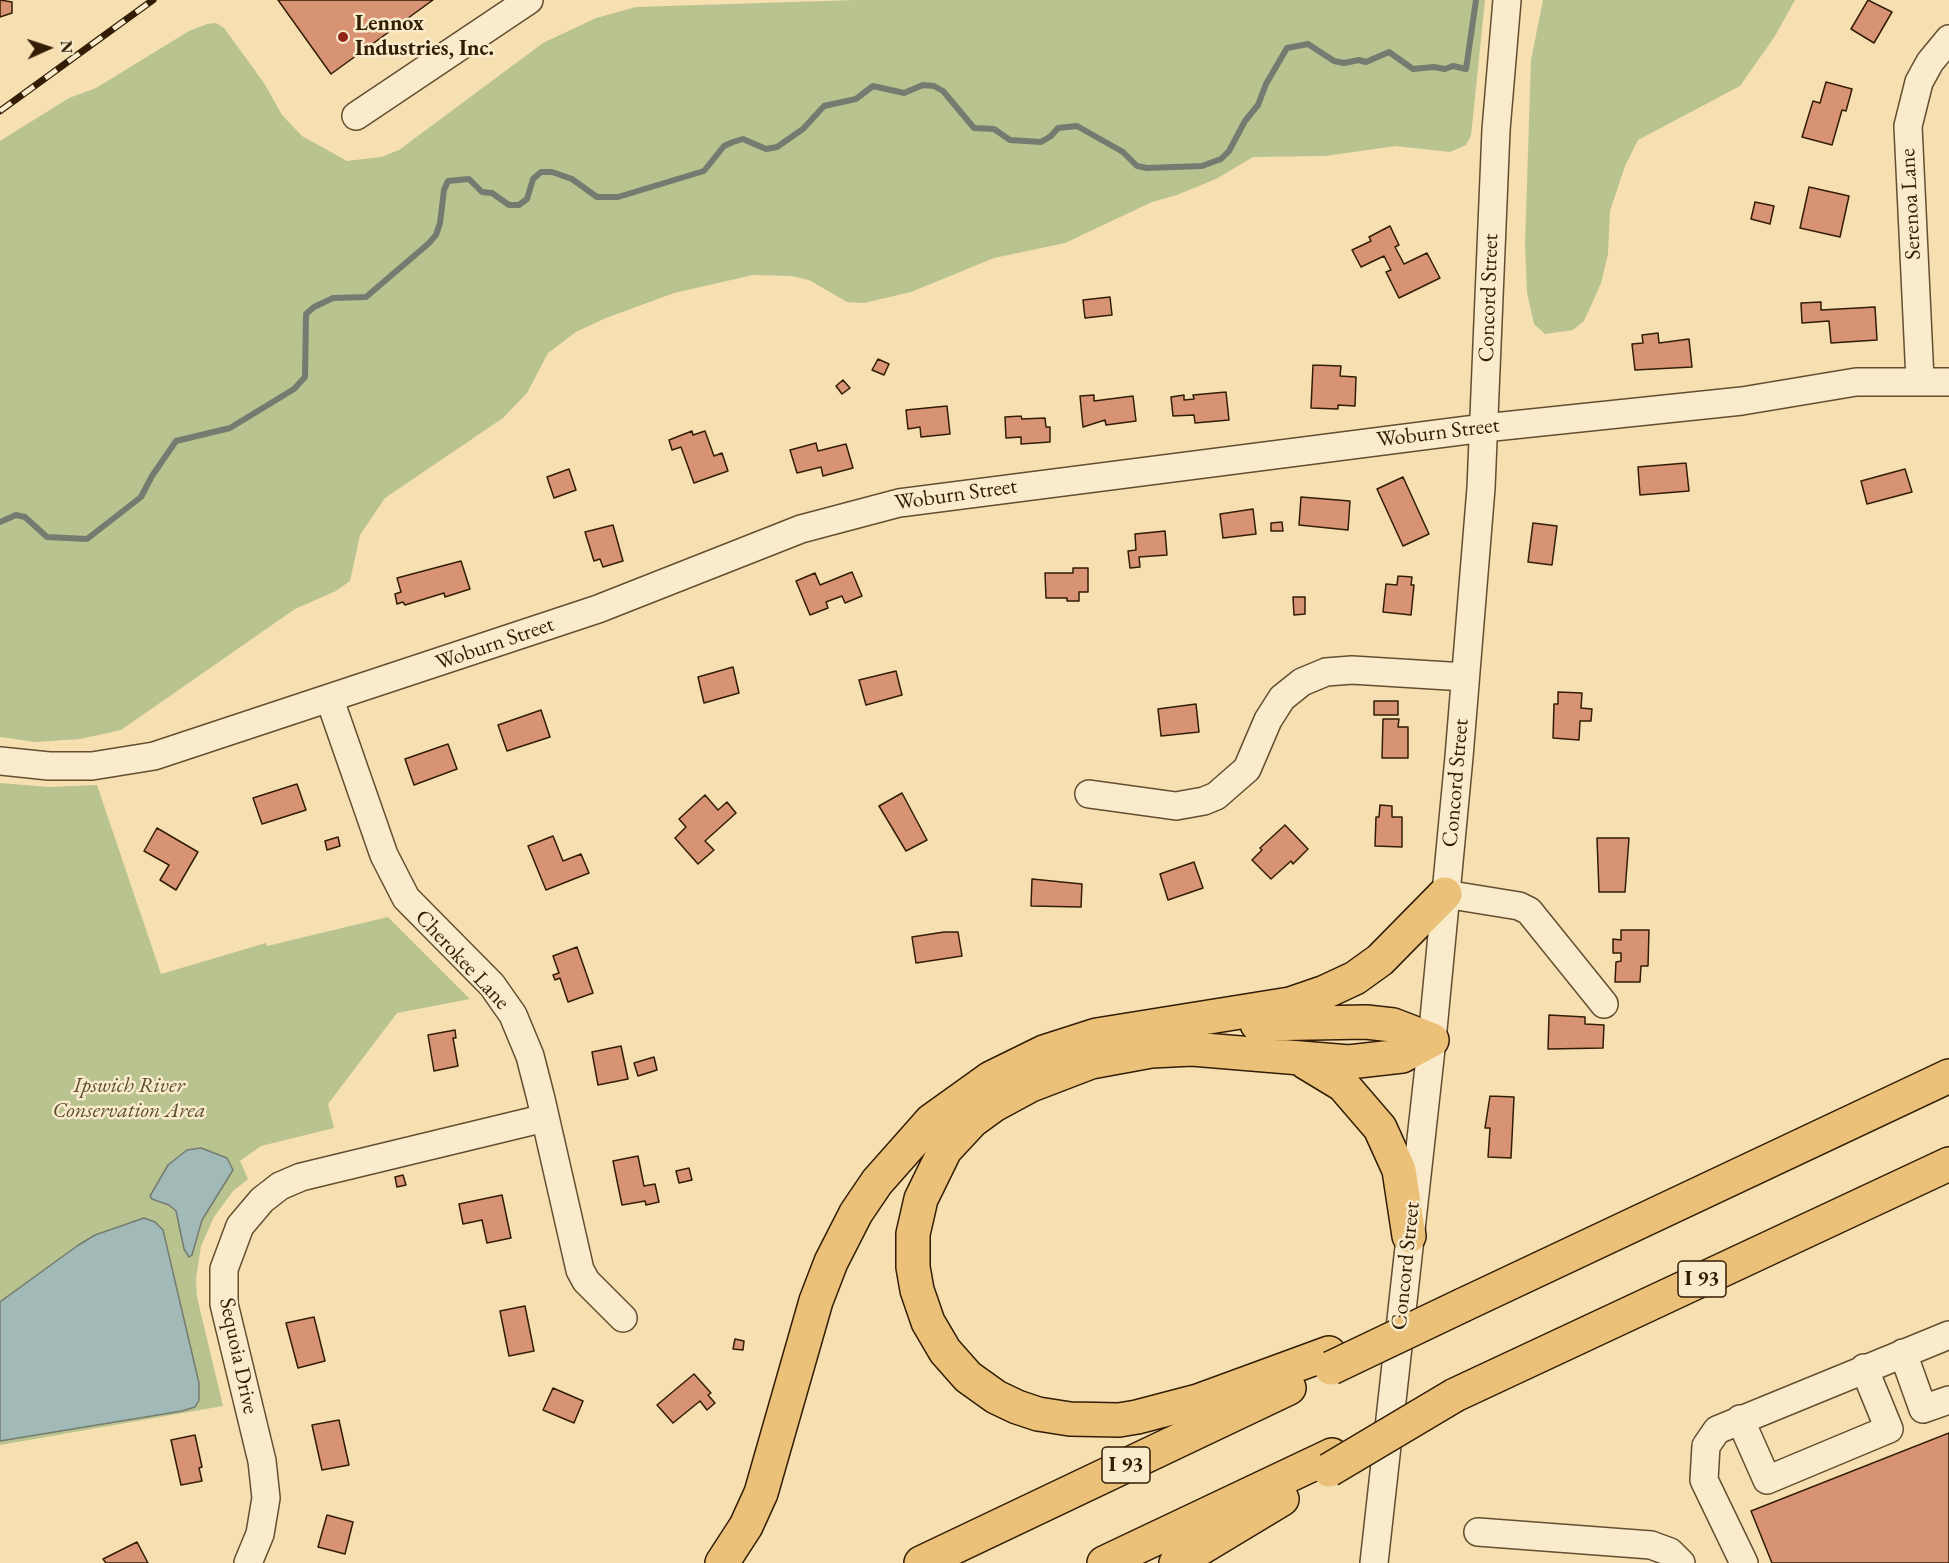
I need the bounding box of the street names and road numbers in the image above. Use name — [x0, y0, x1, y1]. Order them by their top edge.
street label: Serenoa Lane — [1895, 147, 1927, 261]
street label: Concord Street — [1474, 233, 1504, 363]
street label: Woburn Street — [1375, 412, 1501, 454]
street label: Woburn Street — [893, 473, 1019, 517]
street label: Woburn Street — [432, 611, 558, 677]
street label: Concord Street — [1437, 718, 1475, 848]
street label: Cherokee Lane — [409, 905, 515, 1015]
street label: Concord Street — [1386, 1201, 1426, 1331]
road number: I 93 — [1678, 1261, 1726, 1297]
street label: Sequoia Drive — [213, 1295, 263, 1417]
road number: I 93 — [1102, 1447, 1150, 1483]

